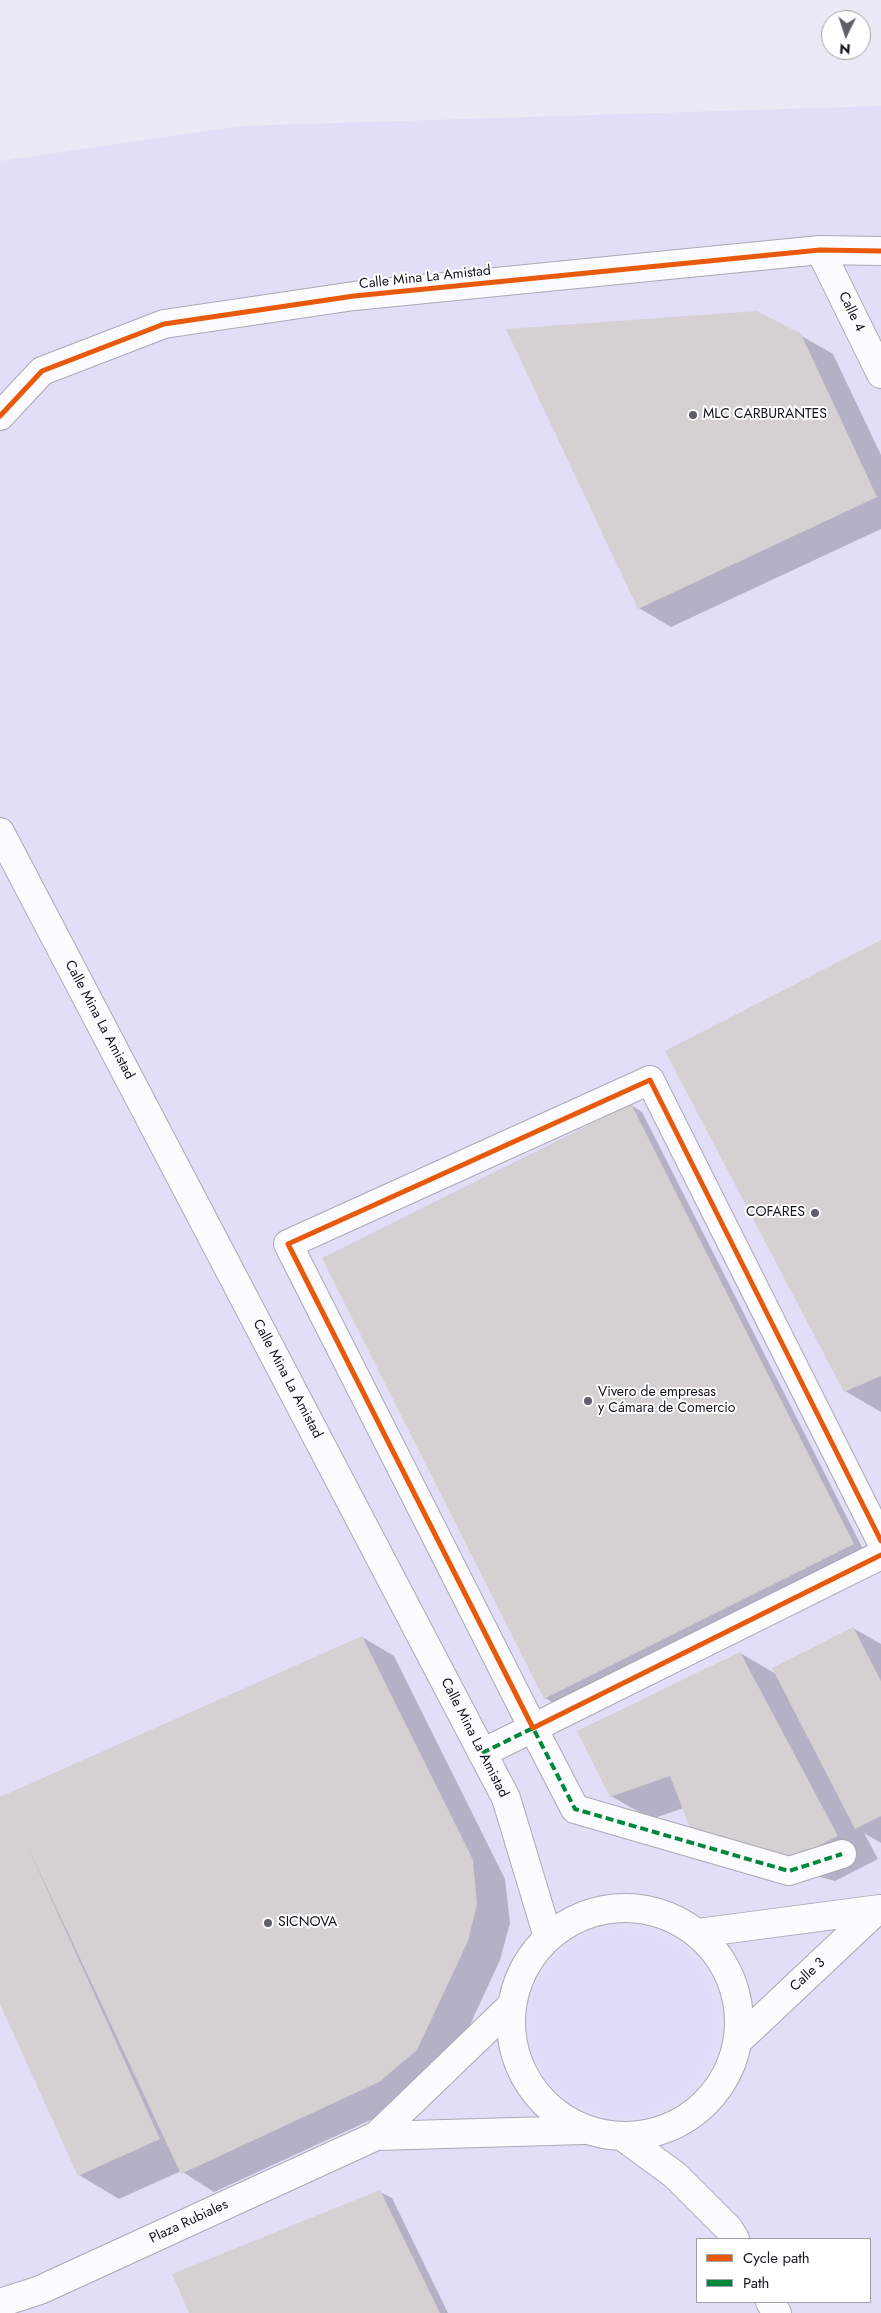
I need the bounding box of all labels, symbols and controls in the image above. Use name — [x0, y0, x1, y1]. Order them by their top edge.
north arrow — [821, 10, 871, 60]
text: N — [839, 39, 851, 59]
street label: Calle Mina La Amistad — [358, 263, 492, 293]
street label: Calle 4 — [834, 289, 868, 335]
place label: MLC CARBURANTES — [703, 407, 827, 423]
marker: MLC CARBURANTES — [687, 409, 699, 421]
street label: Calle Mina La Amistad — [61, 958, 137, 1082]
place label: COFARES — [746, 1205, 805, 1221]
marker: COFARES — [809, 1207, 821, 1219]
street label: Calle Mina La Amistad — [249, 1317, 325, 1441]
place label: Vivero de empresas y Cámara de Comercio — [598, 1385, 735, 1418]
marker: Vivero de empresas y Cámara de Comercio — [582, 1395, 594, 1407]
street label: Calle Mina La Amistad — [437, 1675, 511, 1801]
place label: SICNOVA — [278, 1915, 337, 1931]
marker: SICNOVA — [262, 1917, 274, 1929]
street label: Calle 3 — [787, 1955, 829, 1995]
street label: Plaza Rubiales — [147, 2197, 231, 2247]
legend — [696, 2238, 871, 2303]
text: Cycle path — [743, 2247, 810, 2269]
text: Path — [743, 2272, 769, 2294]

